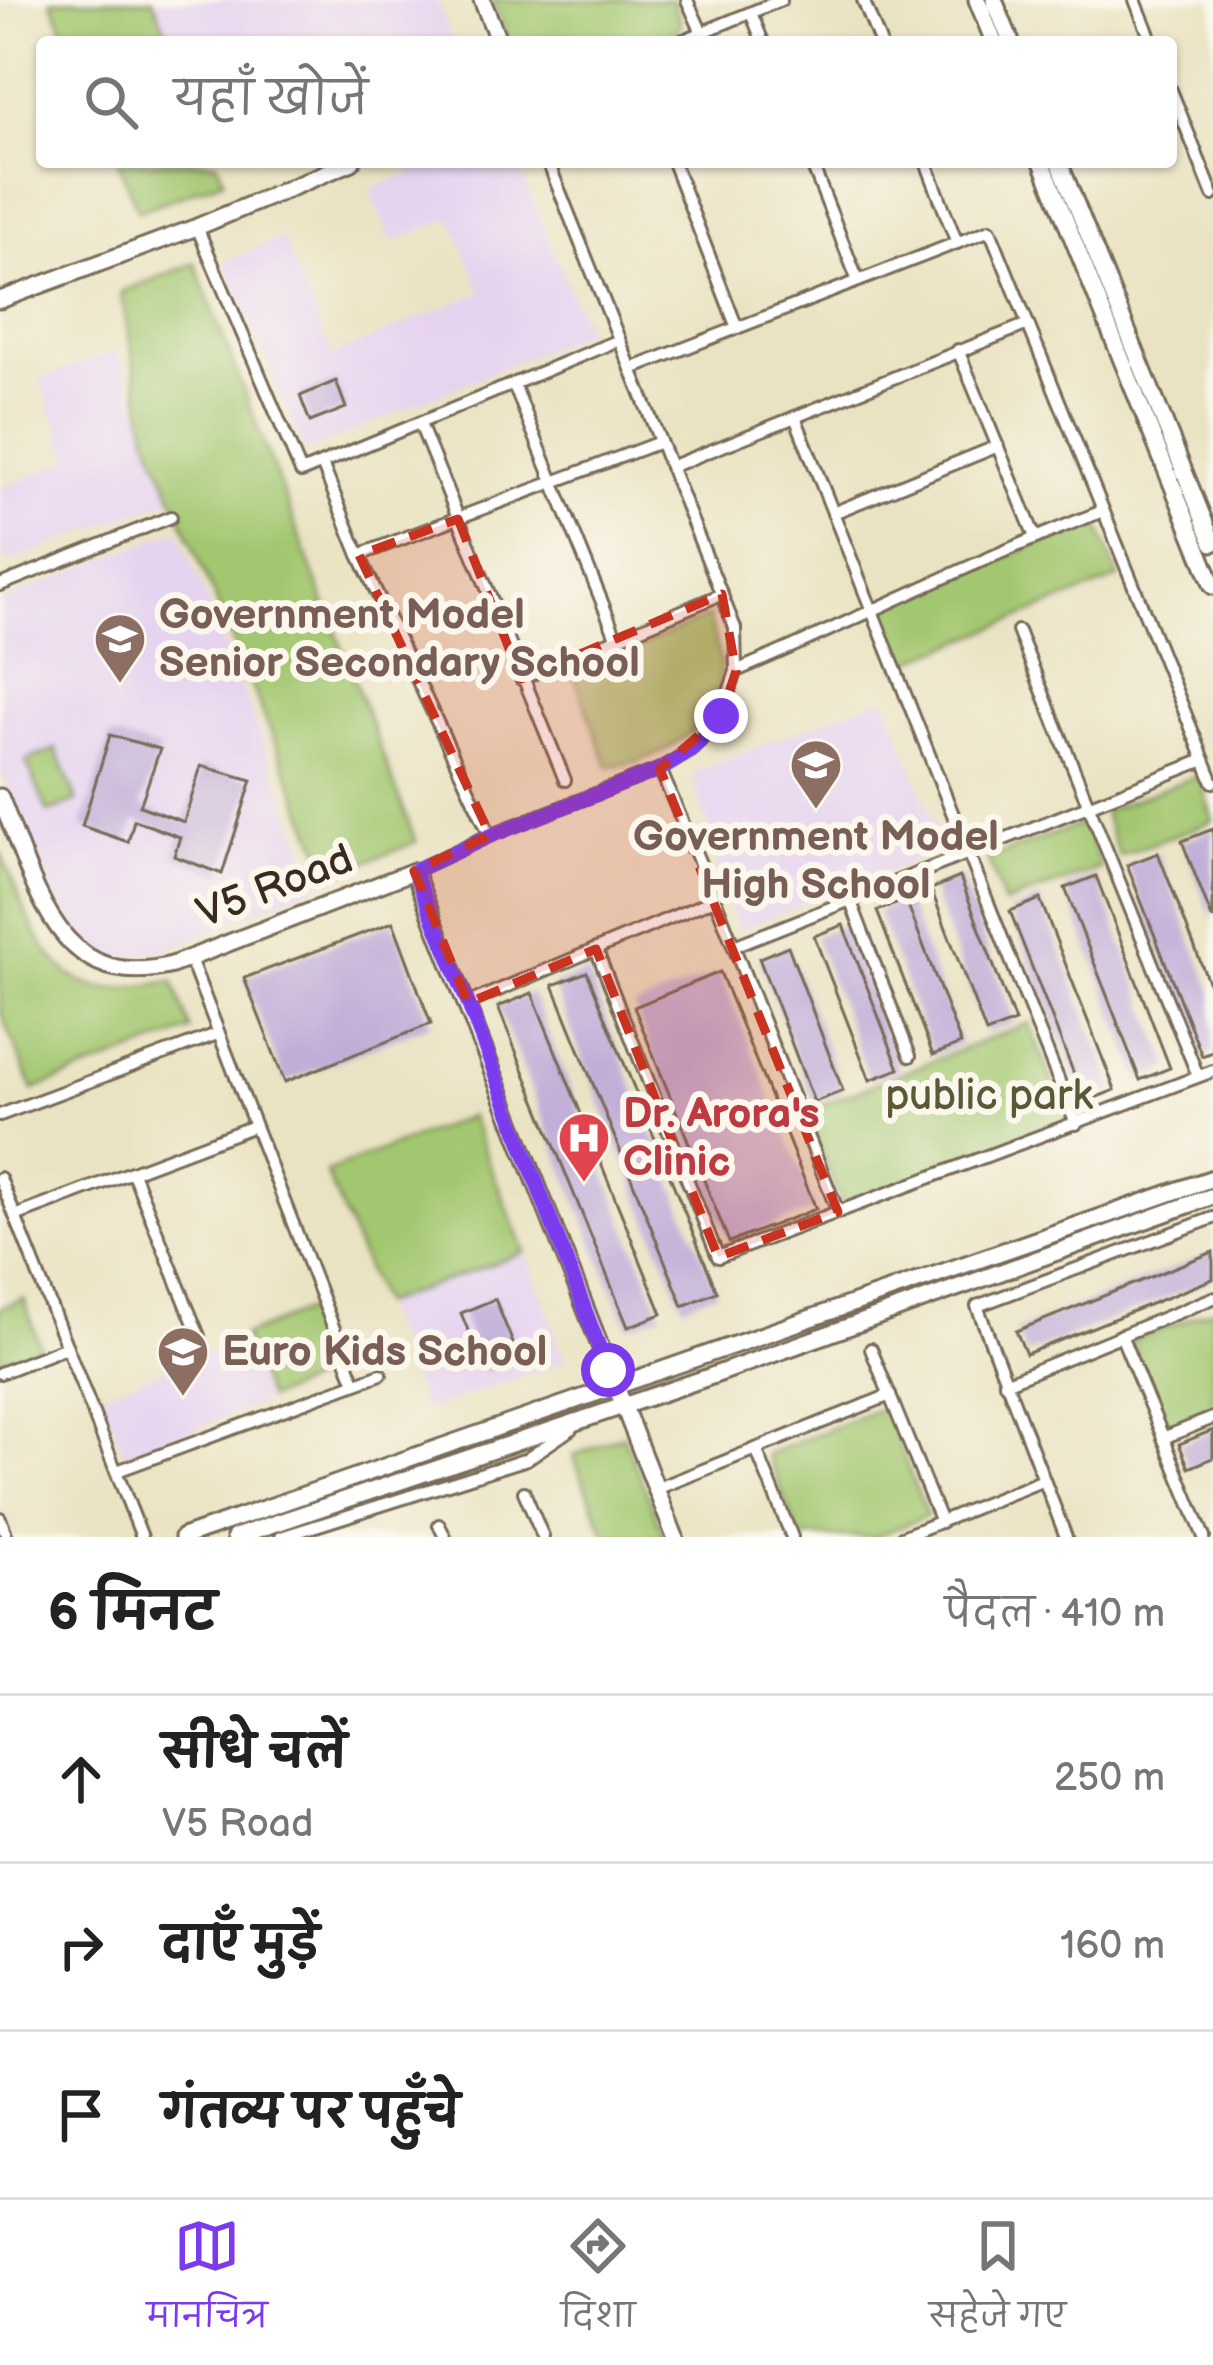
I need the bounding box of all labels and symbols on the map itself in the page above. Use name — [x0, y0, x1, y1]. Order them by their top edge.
place label: Government Model Senior Secondary School — [159, 590, 640, 689]
school or university icon: Government Model Senior Secondary School — [92, 611, 148, 685]
route end — [694, 689, 748, 743]
school or university icon: Government Model High School — [788, 737, 844, 811]
place label: Government Model High School — [633, 812, 999, 911]
street label: V5 Road — [190, 834, 360, 940]
park label: public park — [885, 1071, 1093, 1122]
place label: Dr. Arora's Clinic — [623, 1089, 820, 1188]
hospital icon: Dr. Arora's Clinic — [556, 1110, 612, 1184]
school or university icon: Euro Kids School — [155, 1324, 211, 1398]
place label: Euro Kids School — [222, 1327, 547, 1378]
route start — [581, 1343, 635, 1397]

